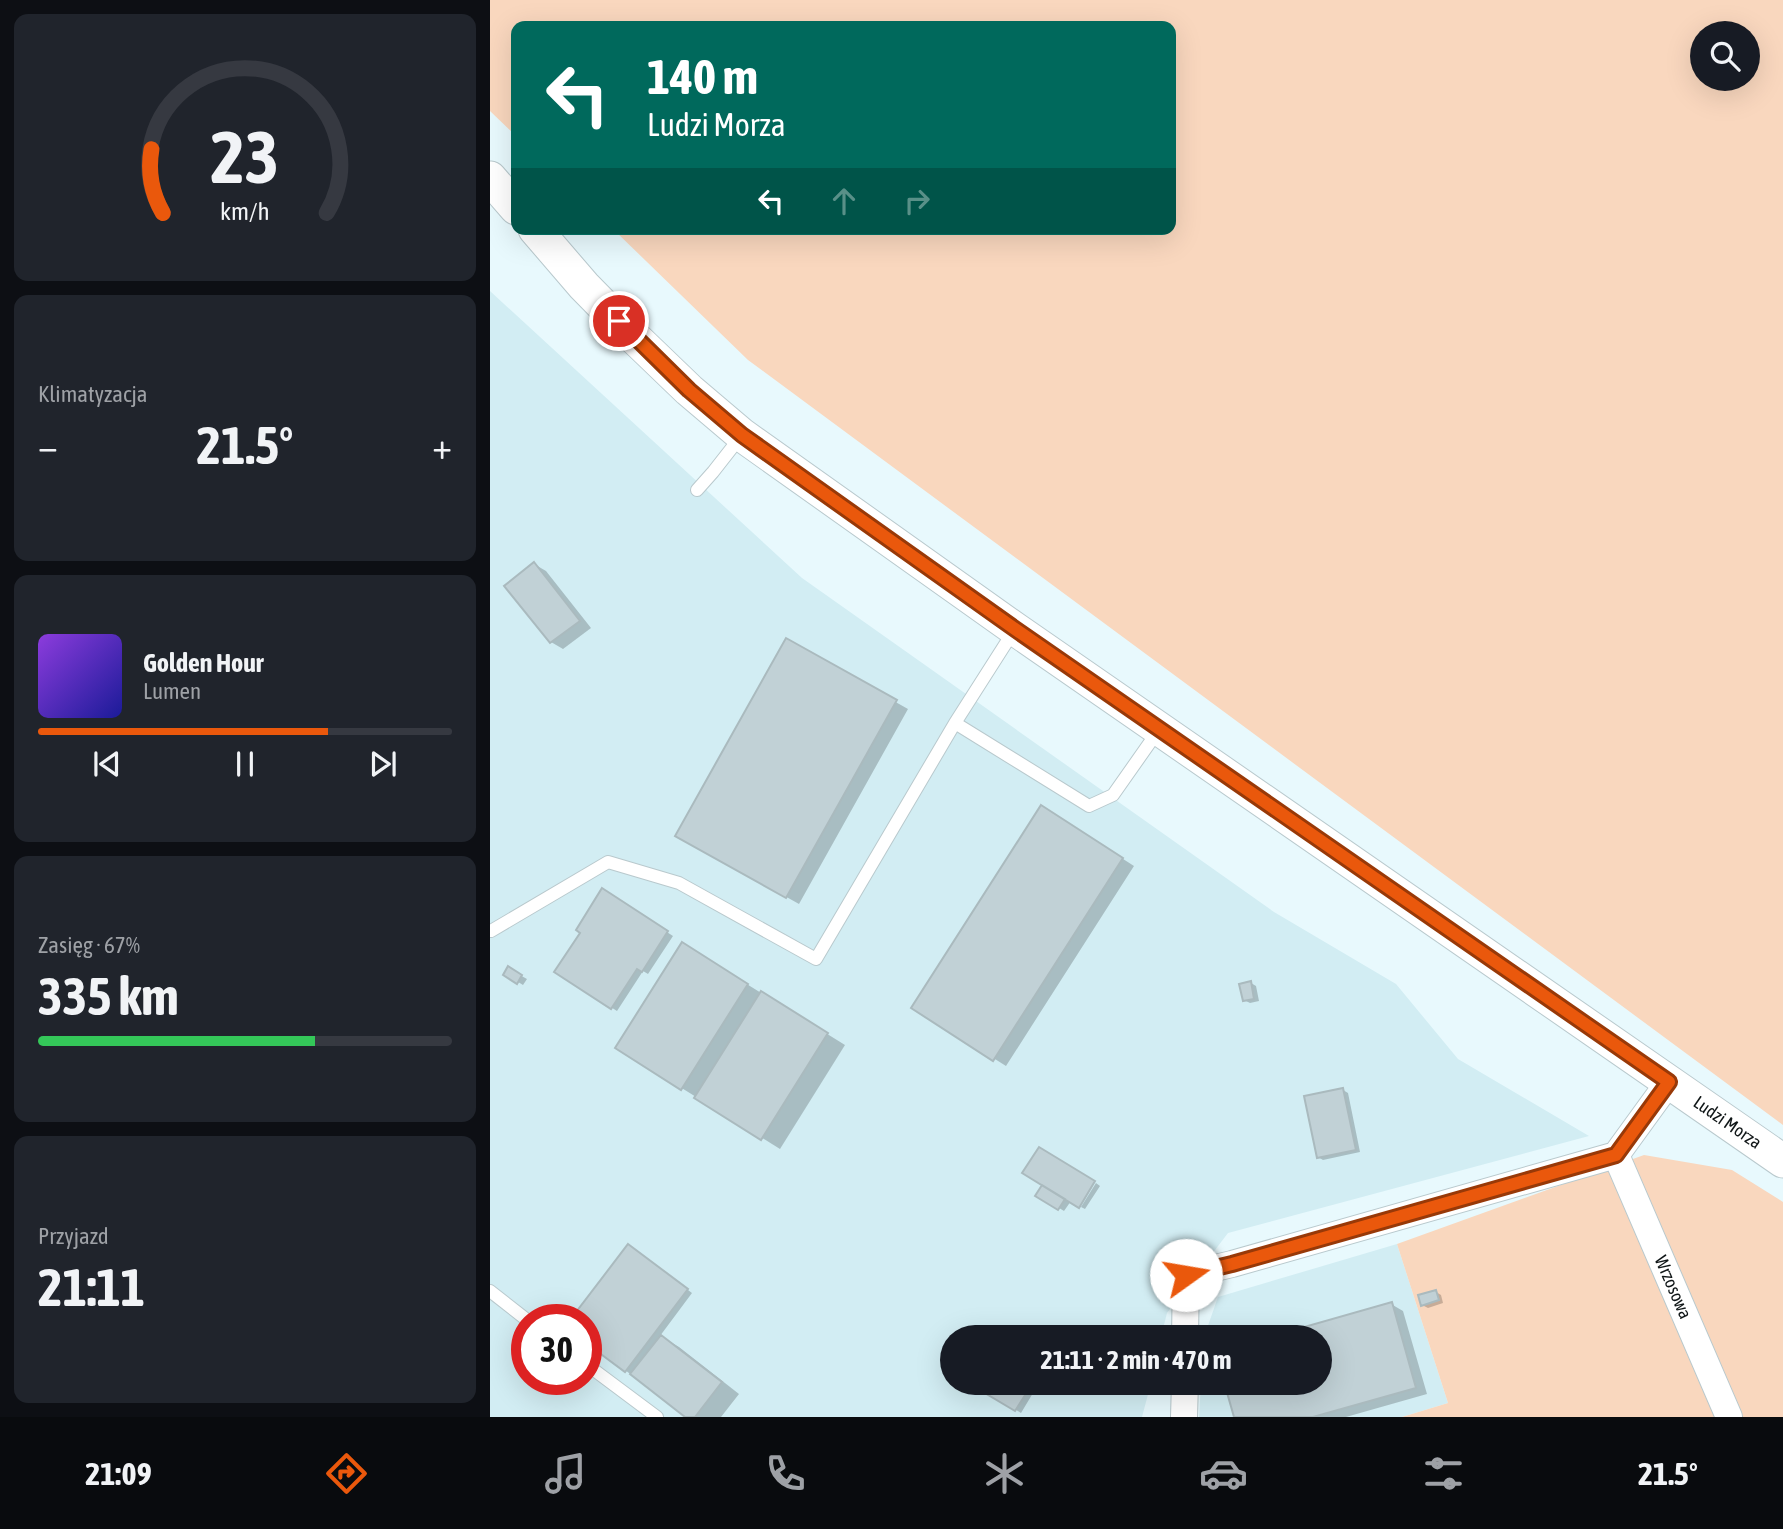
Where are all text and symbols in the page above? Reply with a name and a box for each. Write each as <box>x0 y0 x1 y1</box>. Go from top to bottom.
map controls <box>1690 21 1760 91</box>
button: search <box>1690 21 1760 91</box>
text: 140 m <box>647 48 758 104</box>
icon: left <box>532 49 623 140</box>
text: Ludzi Morza <box>647 106 786 143</box>
text: 23 <box>211 116 279 199</box>
icon: left <box>752 182 790 220</box>
icon: ahead <box>825 182 863 220</box>
icon: right <box>898 182 936 220</box>
text: km/h <box>220 197 270 225</box>
pin <box>589 291 649 351</box>
icon: arrive <box>600 302 638 340</box>
text: Klimatyzacja <box>38 381 147 407</box>
text: 21.5° <box>197 415 293 475</box>
text: − <box>38 424 58 467</box>
text: + <box>432 424 452 467</box>
text: Golden Hour <box>143 648 263 678</box>
text: Lumen <box>143 678 201 704</box>
icon: previous <box>88 745 126 783</box>
icon: pause <box>226 745 264 783</box>
icon: next <box>364 745 402 783</box>
text: Zasięg · 67% <box>38 932 140 958</box>
text: 335 km <box>38 966 179 1026</box>
street label: Ludzi Morza <box>1690 1091 1766 1153</box>
text: Przyjazd <box>38 1223 109 1249</box>
position arrow <box>1149 1238 1223 1312</box>
street label: Wrzosowa <box>1651 1252 1696 1322</box>
text: 21:11 <box>38 1257 145 1317</box>
speed limit sign: 30 <box>511 1304 602 1395</box>
text: 21:11 · 2 min · 470 m <box>1041 1345 1231 1375</box>
icon: directions <box>322 1449 371 1498</box>
icon: music <box>541 1449 590 1498</box>
icon: phone <box>761 1449 810 1498</box>
icon: climate <box>980 1449 1029 1498</box>
icon: car <box>1199 1449 1248 1498</box>
icon: filters <box>1419 1449 1468 1498</box>
text: 21:09 <box>85 1455 152 1492</box>
text: 21.5° <box>1638 1455 1698 1492</box>

